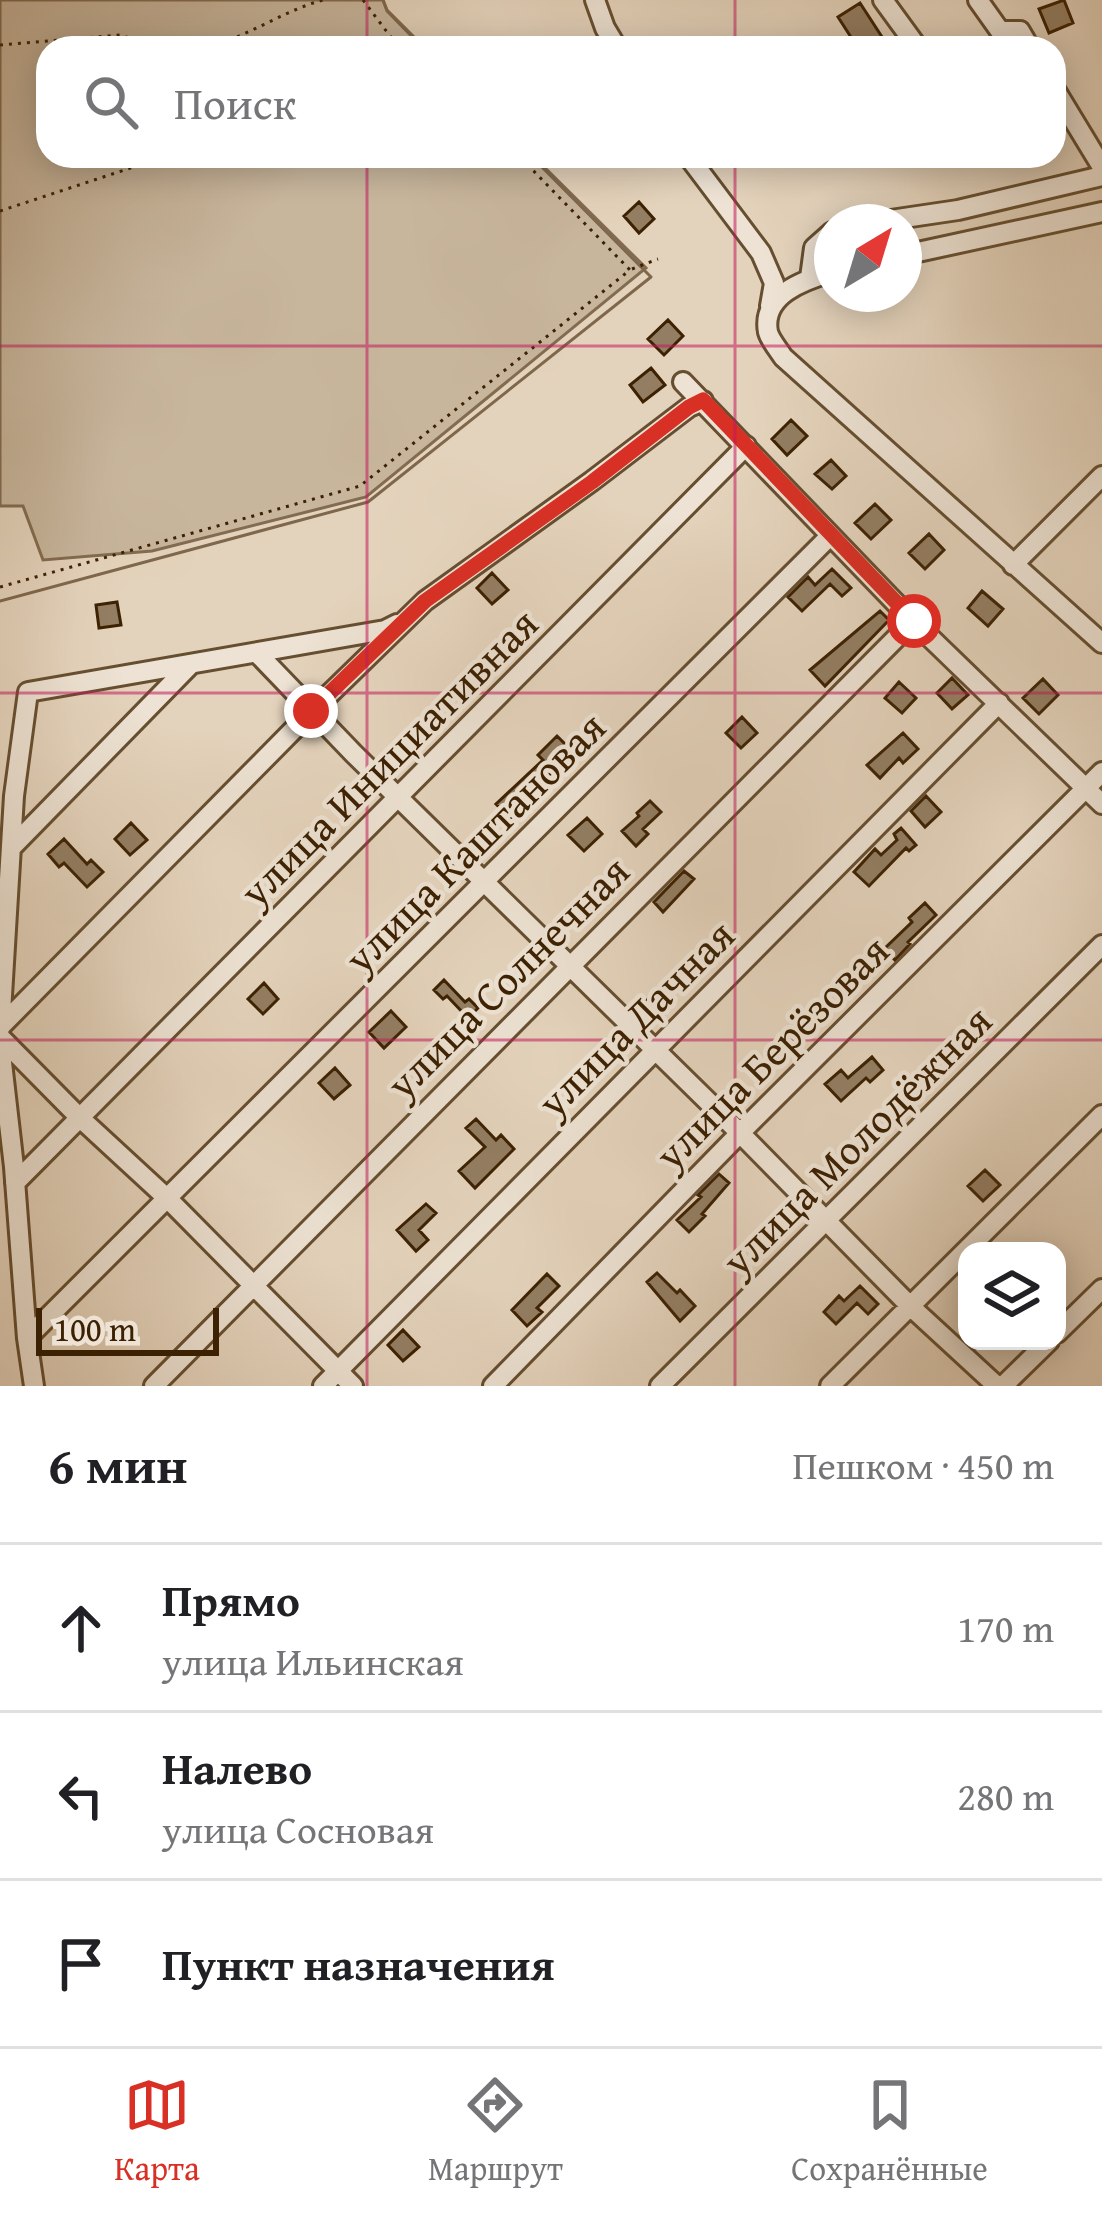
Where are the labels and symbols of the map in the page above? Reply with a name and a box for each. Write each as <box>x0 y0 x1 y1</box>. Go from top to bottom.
north arrow <box>814 204 922 312</box>
street label: улица Инициативная <box>224 594 551 921</box>
route start <box>887 594 941 648</box>
route end <box>284 684 338 738</box>
street label: улица Каштановая <box>329 697 619 987</box>
street label: улица Солнечная <box>371 842 642 1113</box>
street label: улица Дачная <box>522 905 748 1131</box>
street label: улица Берёзовая <box>639 921 902 1184</box>
street label: улица Молодёжная <box>706 991 1005 1290</box>
scale bar <box>36 1302 219 1355</box>

